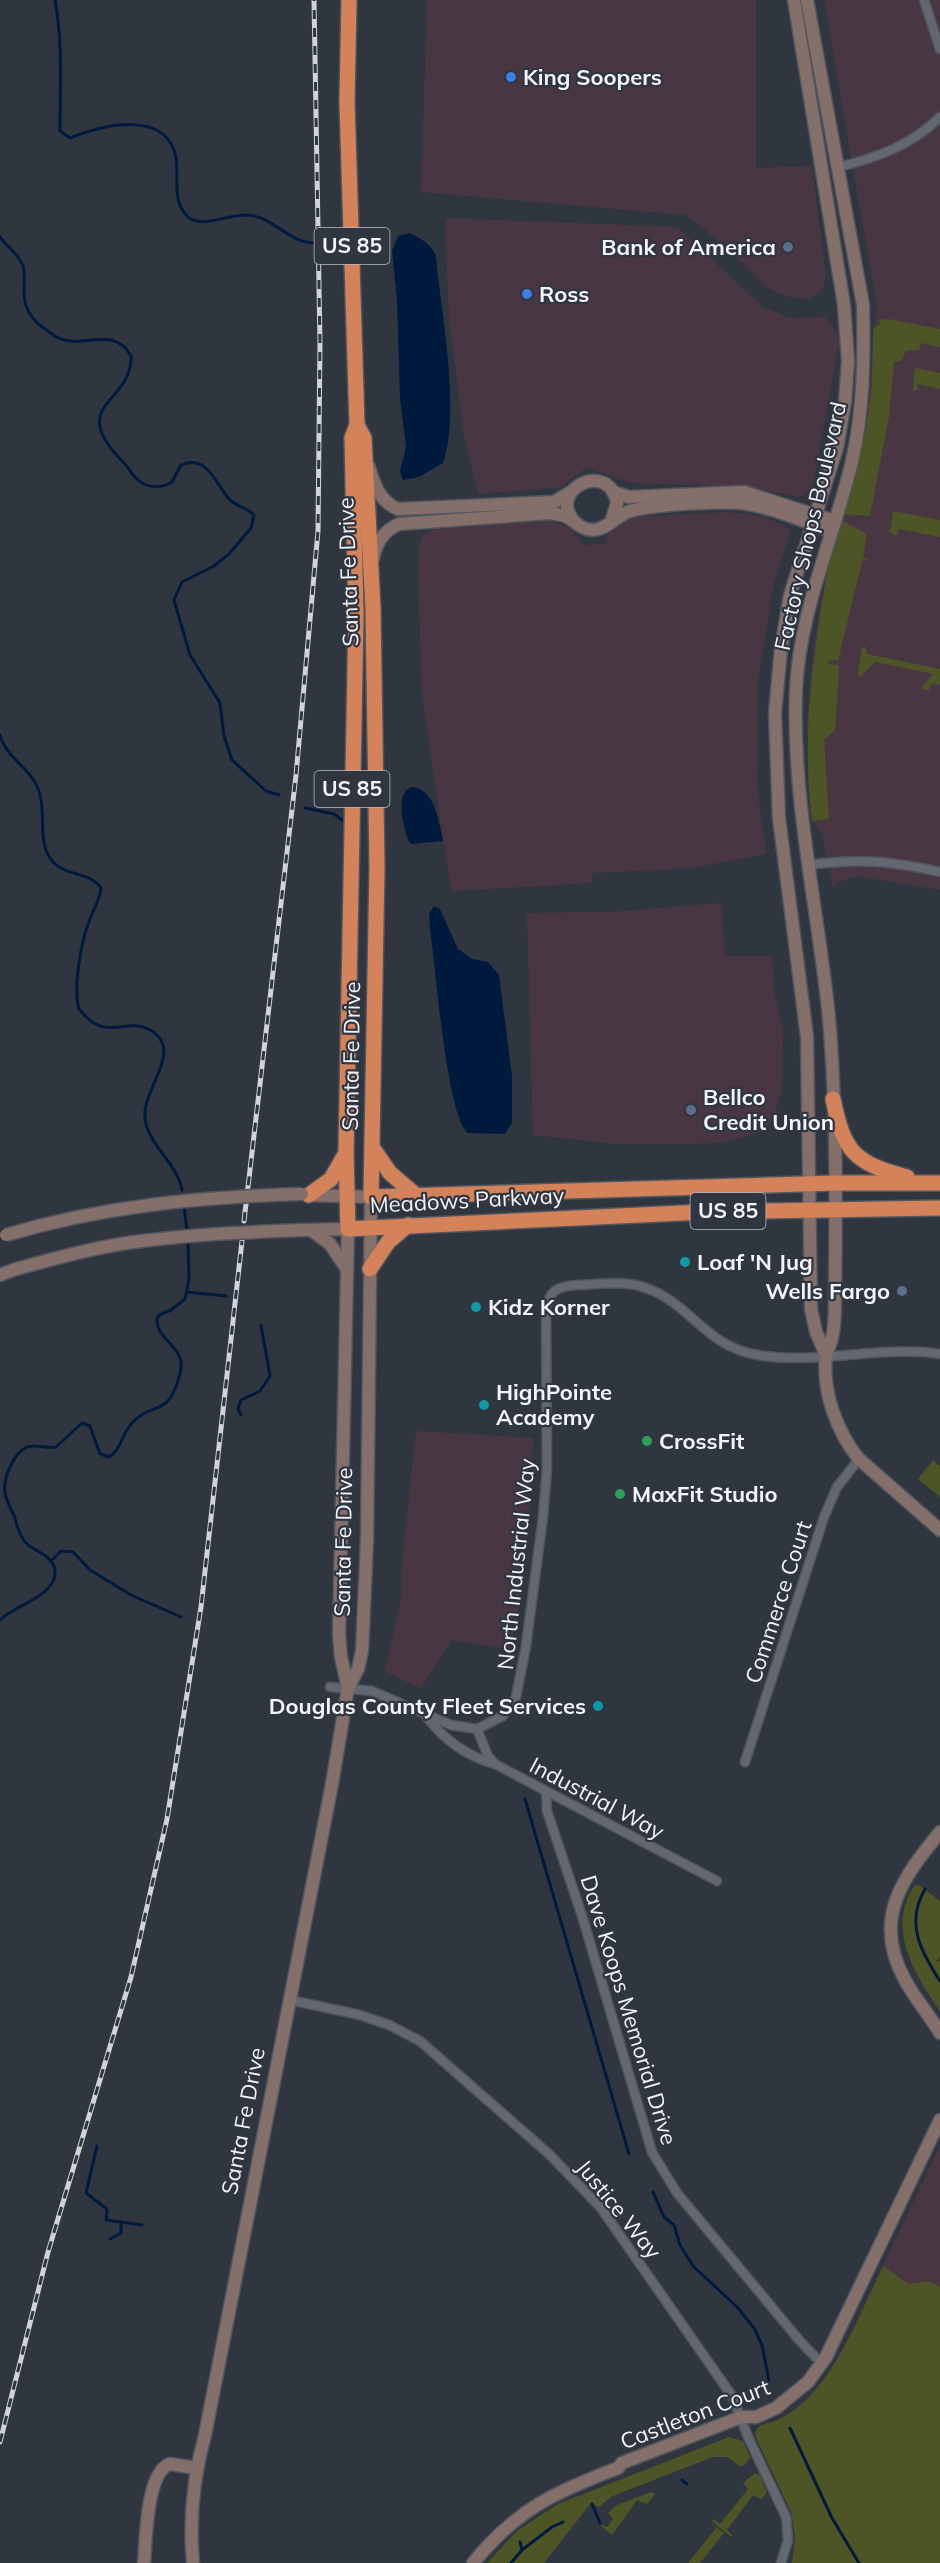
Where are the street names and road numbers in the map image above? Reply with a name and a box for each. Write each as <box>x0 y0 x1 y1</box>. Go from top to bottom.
road number: US 85 <box>314 228 389 264</box>
street label: Factory Shops Boulevard <box>768 399 852 653</box>
street label: Santa Fe Drive <box>331 497 365 647</box>
road number: US 85 <box>314 771 389 807</box>
street label: Santa Fe Drive <box>336 981 366 1131</box>
street label: Meadows Parkway <box>369 1181 565 1219</box>
road number: US 85 <box>690 1193 766 1229</box>
street label: North Industrial Way <box>491 1457 541 1671</box>
street label: Santa Fe Drive <box>328 1467 358 1617</box>
street label: Commerce Court <box>739 1517 818 1687</box>
street label: Industrial Way <box>525 1751 669 1845</box>
street label: Dave Koops Memorial Drive <box>575 1872 683 2148</box>
street label: Santa Fe Drive <box>215 2045 271 2197</box>
street label: Justice Way <box>570 2154 668 2265</box>
street label: Castleton Court <box>616 2372 774 2455</box>

